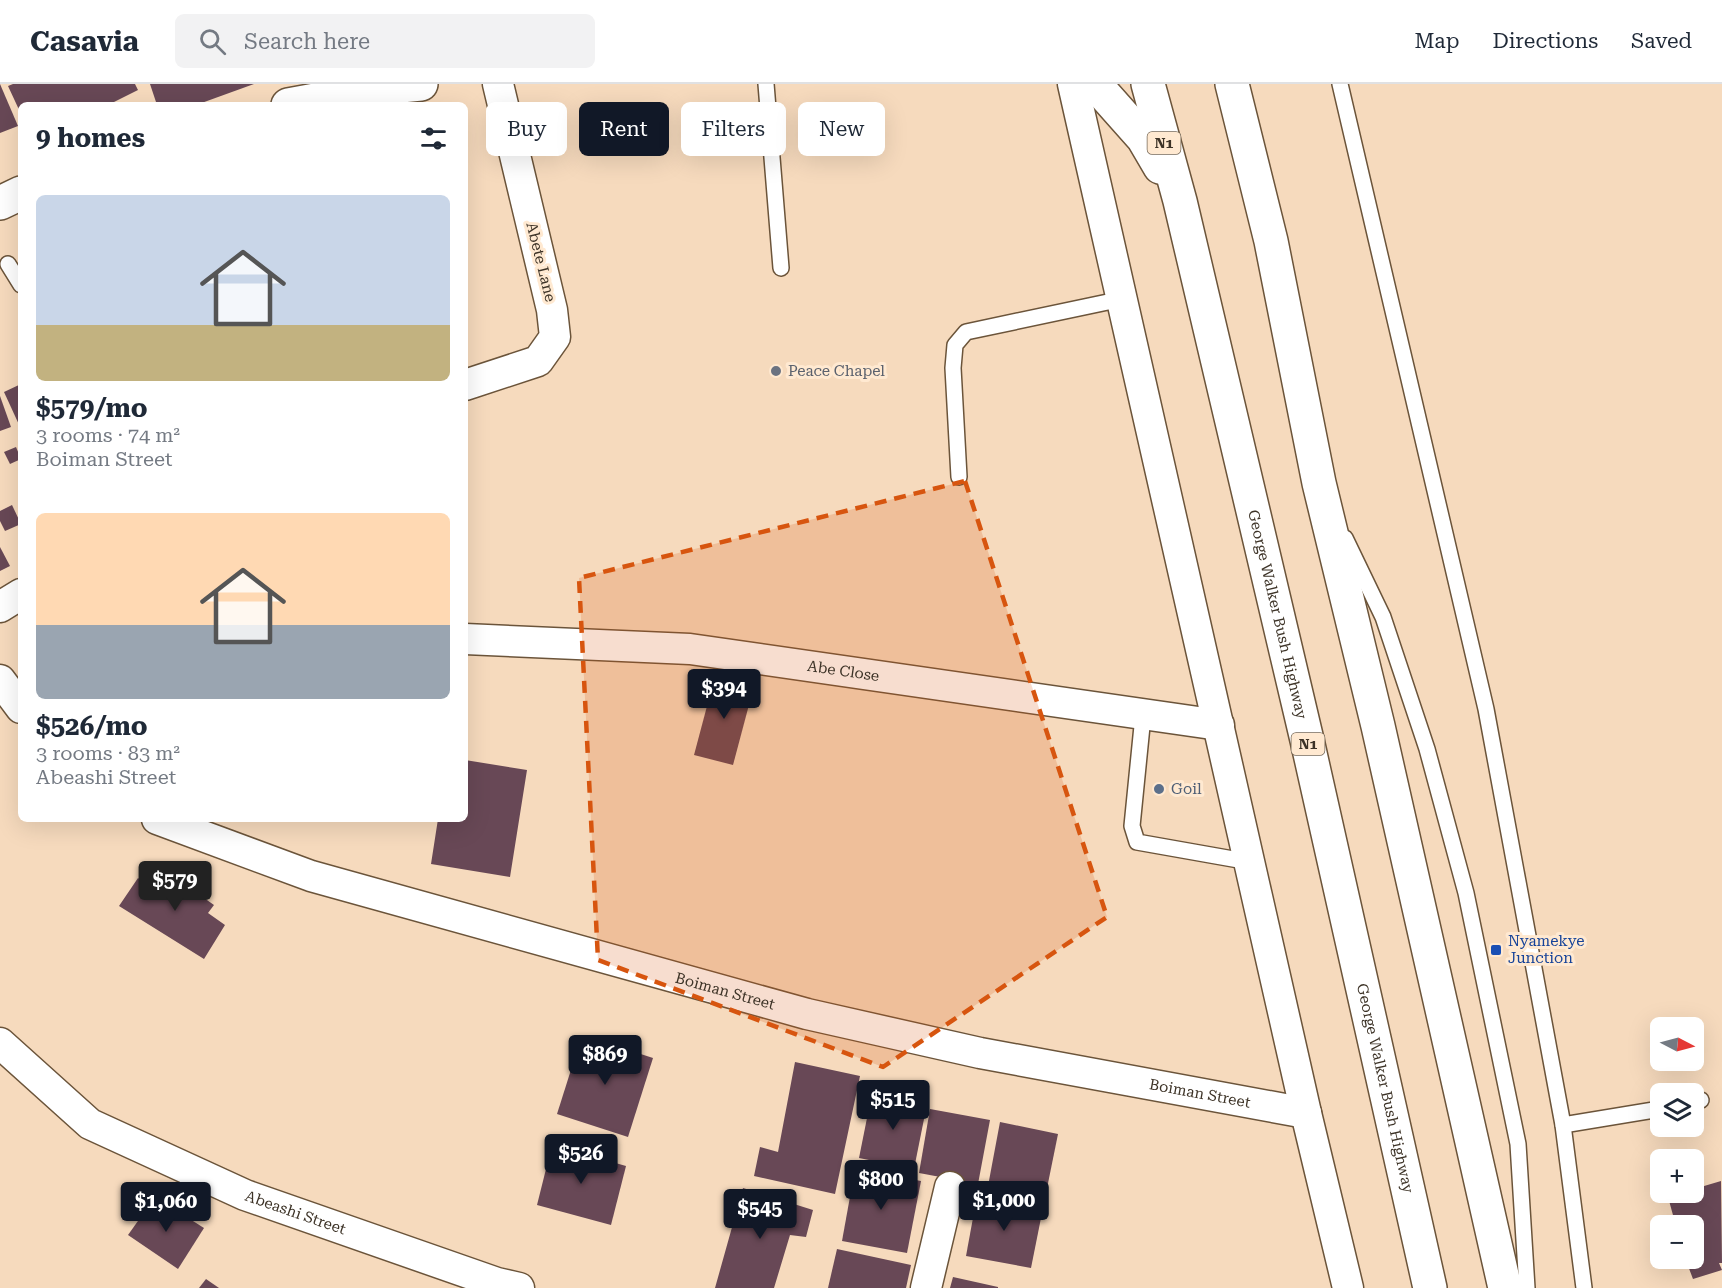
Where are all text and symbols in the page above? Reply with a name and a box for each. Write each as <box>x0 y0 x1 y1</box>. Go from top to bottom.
search box <box>175 14 595 68</box>
text: Casavia <box>30 25 139 58</box>
icon: search <box>196 25 229 58</box>
text: Search here <box>244 29 370 54</box>
text: Map <box>1415 29 1459 53</box>
text: Directions <box>1492 29 1598 53</box>
text: Saved <box>1631 29 1692 53</box>
chip: Buy <box>486 102 567 156</box>
chip: Rent <box>579 102 669 156</box>
chip: Filters <box>681 102 786 156</box>
chip: New <box>798 102 885 156</box>
icon: filters <box>417 122 450 155</box>
text: 9 homes <box>36 123 145 153</box>
road number: N1 <box>1148 132 1180 154</box>
street label: Abete Lane <box>522 220 560 304</box>
icon: home <box>189 234 297 342</box>
place label: Peace Chapel <box>788 362 885 380</box>
marker: Peace Chapel <box>769 364 783 378</box>
text: $579/mo <box>36 393 148 423</box>
text: 3 rooms · 74 m² <box>36 423 180 447</box>
text: Boiman Street <box>36 447 173 471</box>
street label: George Walker Bush Highway <box>1244 508 1311 721</box>
icon: home <box>189 552 297 660</box>
street label: Abe Close <box>806 657 880 685</box>
pin: $394 <box>688 669 760 720</box>
text: $394 <box>702 676 746 700</box>
text: $526/mo <box>36 711 148 741</box>
road number: N1 <box>1292 733 1324 755</box>
text: 3 rooms · 83 m² <box>36 741 180 765</box>
text: Abeashi Street <box>36 765 176 789</box>
place label: Goil <box>1171 780 1202 798</box>
marker: Goil <box>1152 782 1166 796</box>
pin: $579 <box>139 861 211 912</box>
text: $579 <box>153 868 197 892</box>
place label: Nyamekye Junction <box>1508 932 1584 967</box>
marker: Nyamekye Junction <box>1489 943 1503 957</box>
street label: Boiman Street <box>673 969 777 1014</box>
street label: George Walker Bush Highway <box>1353 982 1417 1195</box>
north arrow <box>1650 1017 1704 1071</box>
map controls <box>1650 1017 1704 1269</box>
pin: $869 <box>569 1035 641 1086</box>
text: $869 <box>583 1042 627 1066</box>
street label: Boiman Street <box>1148 1075 1252 1112</box>
pin: $515 <box>857 1080 929 1131</box>
button: layers <box>1650 1083 1704 1137</box>
text: $515 <box>871 1087 915 1111</box>
pin: $526 <box>545 1134 617 1185</box>
text: $526 <box>559 1141 603 1165</box>
button: + <box>1650 1149 1704 1203</box>
pin: $800 <box>845 1160 917 1211</box>
text: $800 <box>859 1167 903 1191</box>
pin: $1,000 <box>955 1181 1053 1232</box>
pin: $1,060 <box>117 1182 215 1233</box>
street label: Abeashi Street <box>243 1187 348 1239</box>
text: $1,000 <box>973 1188 1035 1212</box>
text: $1,060 <box>135 1189 197 1213</box>
pin: $545 <box>724 1189 796 1240</box>
text: $545 <box>738 1196 782 1220</box>
button: − <box>1650 1215 1704 1269</box>

